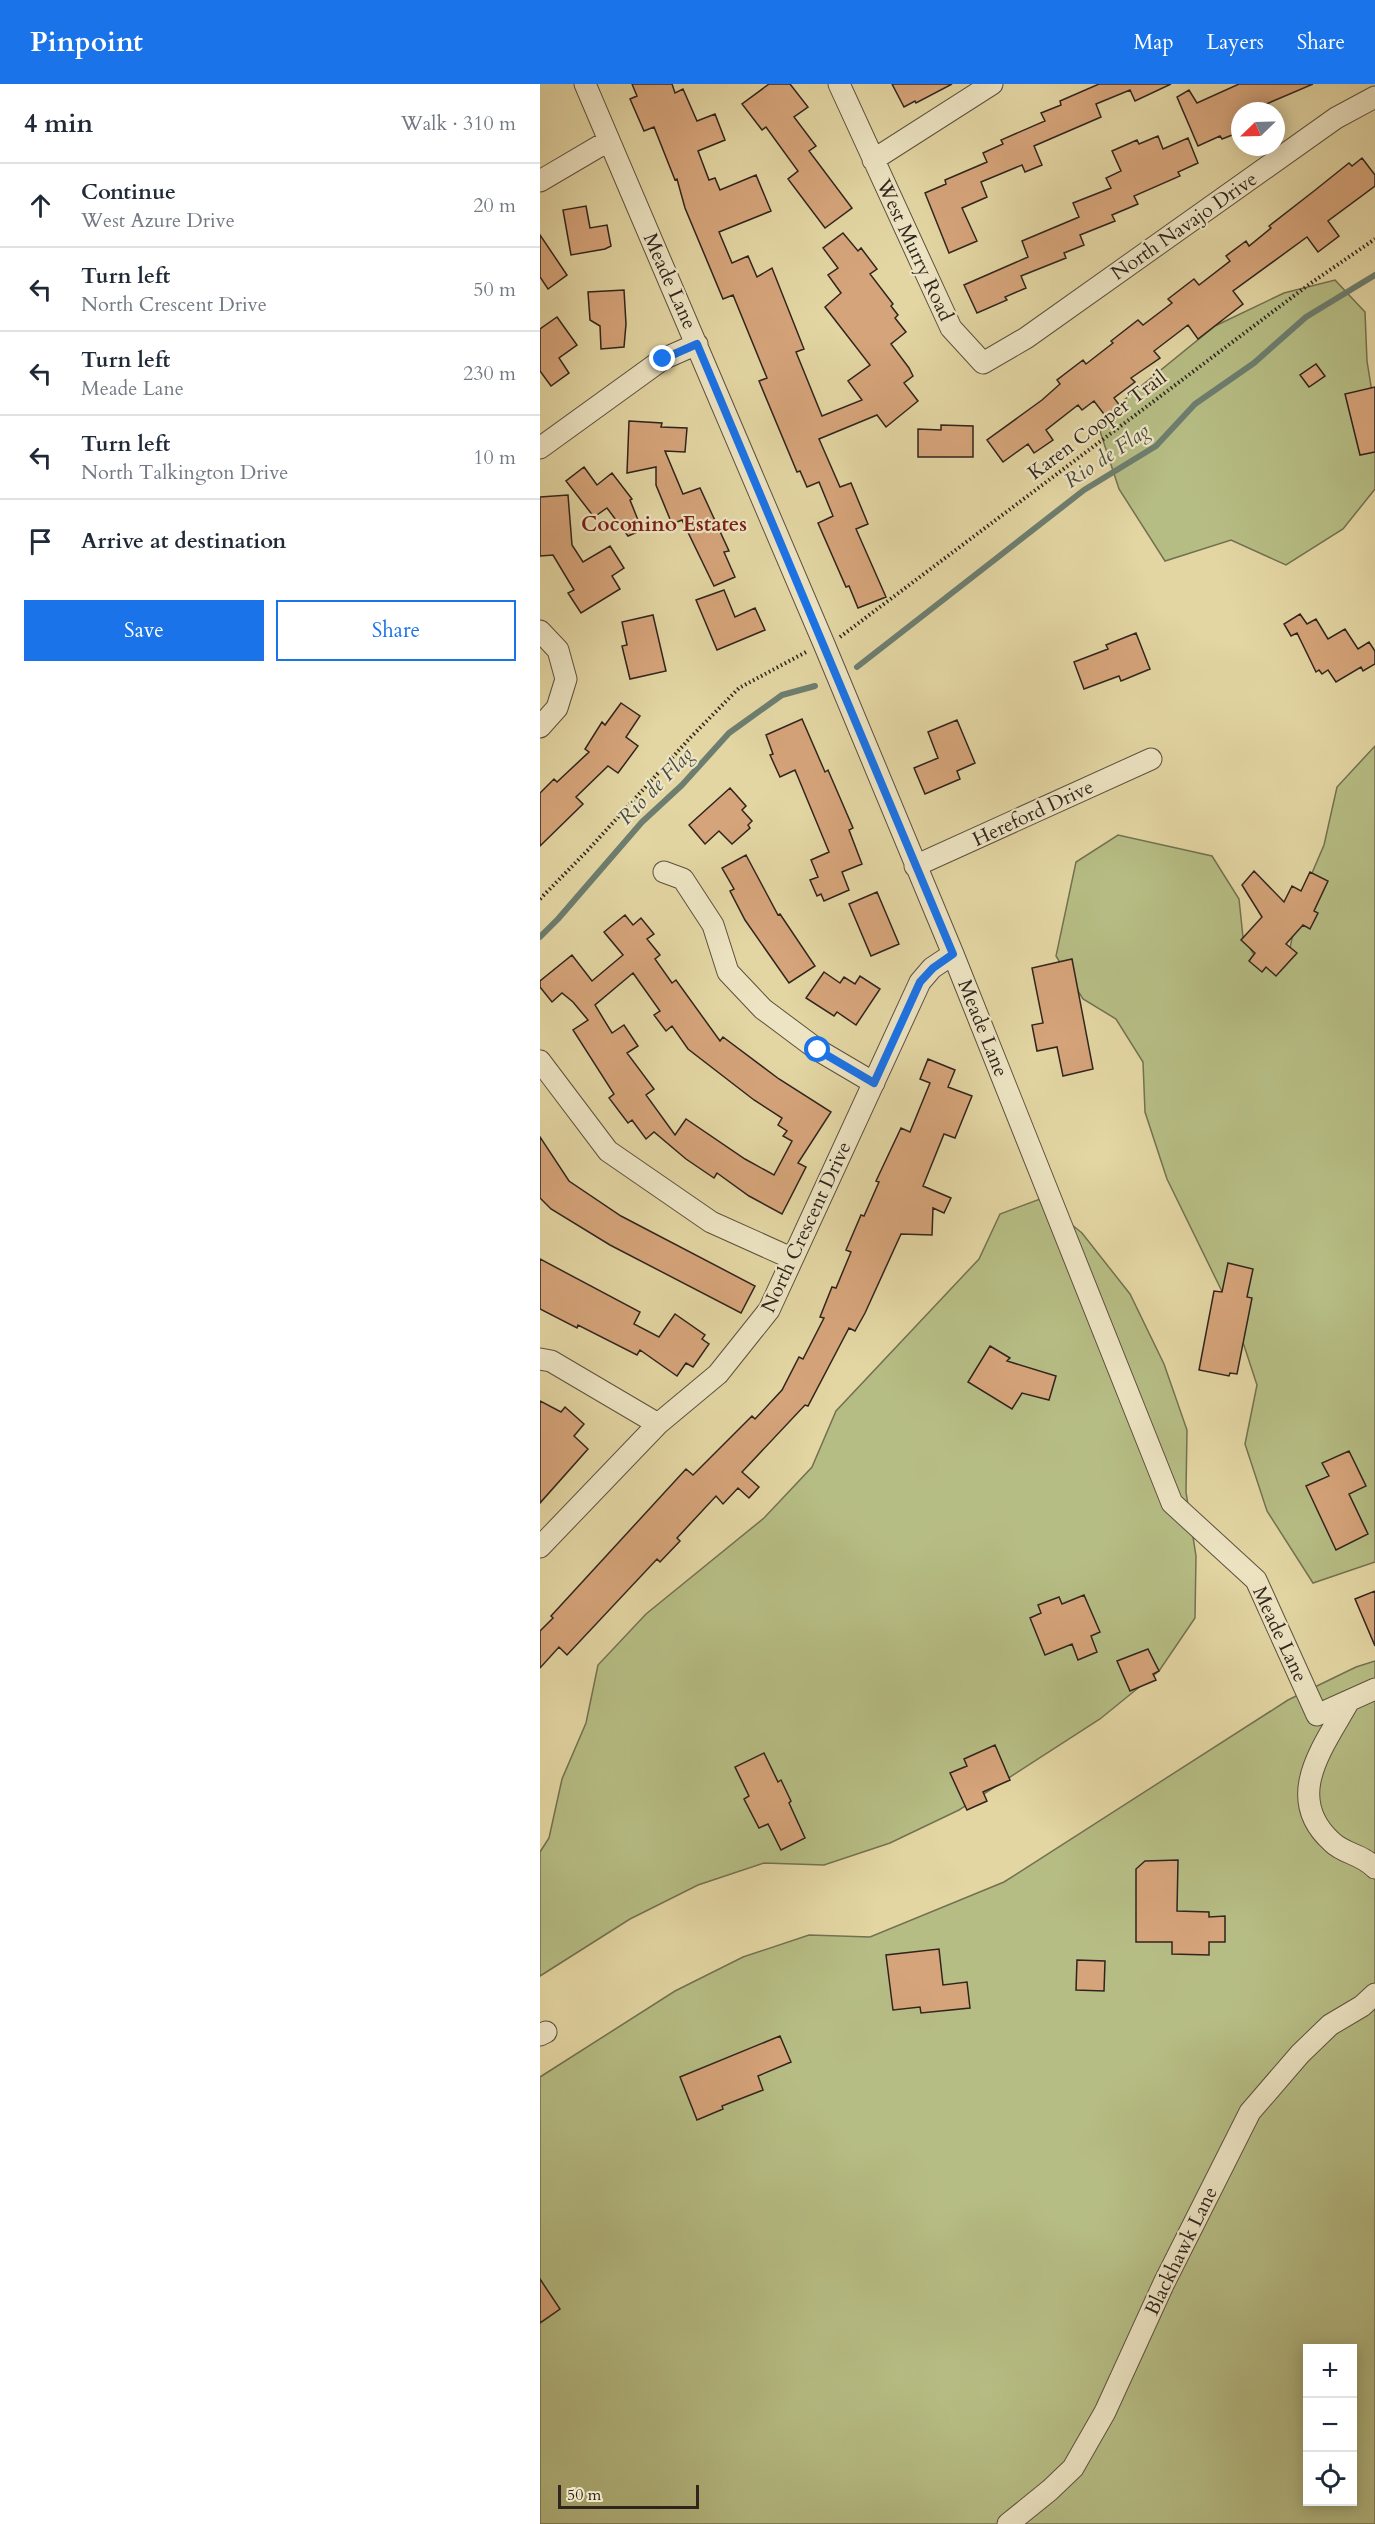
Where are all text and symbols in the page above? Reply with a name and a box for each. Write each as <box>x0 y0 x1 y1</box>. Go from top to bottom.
text: Pinpoint <box>30 23 143 61</box>
text: Map <box>1134 28 1174 57</box>
text: Layers <box>1207 28 1264 57</box>
text: Share <box>1297 28 1345 57</box>
north arrow <box>1231 102 1285 156</box>
text: 4 min <box>24 106 93 141</box>
text: Walk · 310 m <box>401 110 516 137</box>
street label: North Navajo Drive <box>1106 165 1262 287</box>
street label: West Murry Road <box>870 174 960 326</box>
text: Continue <box>81 177 176 207</box>
icon: ahead <box>24 189 57 222</box>
text: 20 m <box>473 192 516 219</box>
text: West Azure Drive <box>81 207 235 234</box>
street label: Meade Lane <box>637 229 703 333</box>
text: Turn left <box>81 261 170 291</box>
icon: left <box>24 273 57 306</box>
text: 50 m <box>473 276 516 303</box>
text: North Crescent Drive <box>81 291 267 318</box>
text: Turn left <box>81 345 170 375</box>
route end <box>649 345 675 371</box>
icon: left <box>24 357 57 390</box>
text: 230 m <box>463 360 516 387</box>
street label: Karen Cooper Trail <box>1022 364 1172 486</box>
text: Meade Lane <box>81 375 184 402</box>
water label: Rio de Flag <box>1058 416 1156 495</box>
text: Turn left <box>81 429 170 459</box>
icon: left <box>24 441 57 474</box>
text: 10 m <box>473 444 516 471</box>
text: North Talkington Drive <box>81 459 288 486</box>
district label: Coconino Estates <box>581 510 747 539</box>
icon: arrive <box>24 525 57 558</box>
text: Arrive at destination <box>81 526 286 556</box>
button: Save <box>24 600 264 661</box>
button: Share <box>276 600 516 661</box>
water label: Rio de Flag <box>612 740 701 831</box>
street label: Hereford Drive <box>968 773 1098 853</box>
street label: Meade Lane <box>951 975 1015 1081</box>
route start <box>804 1036 830 1062</box>
street label: North Crescent Drive <box>754 1137 858 1317</box>
street label: Meade Lane <box>1246 1582 1314 1686</box>
street label: Blackhawk Lane <box>1138 2182 1224 2320</box>
map controls <box>1303 2344 1357 2506</box>
button: + <box>1303 2344 1357 2398</box>
button: − <box>1303 2398 1357 2452</box>
button: locate <box>1303 2452 1357 2506</box>
scale bar <box>558 2482 699 2510</box>
text: 50 m <box>567 2484 601 2506</box>

